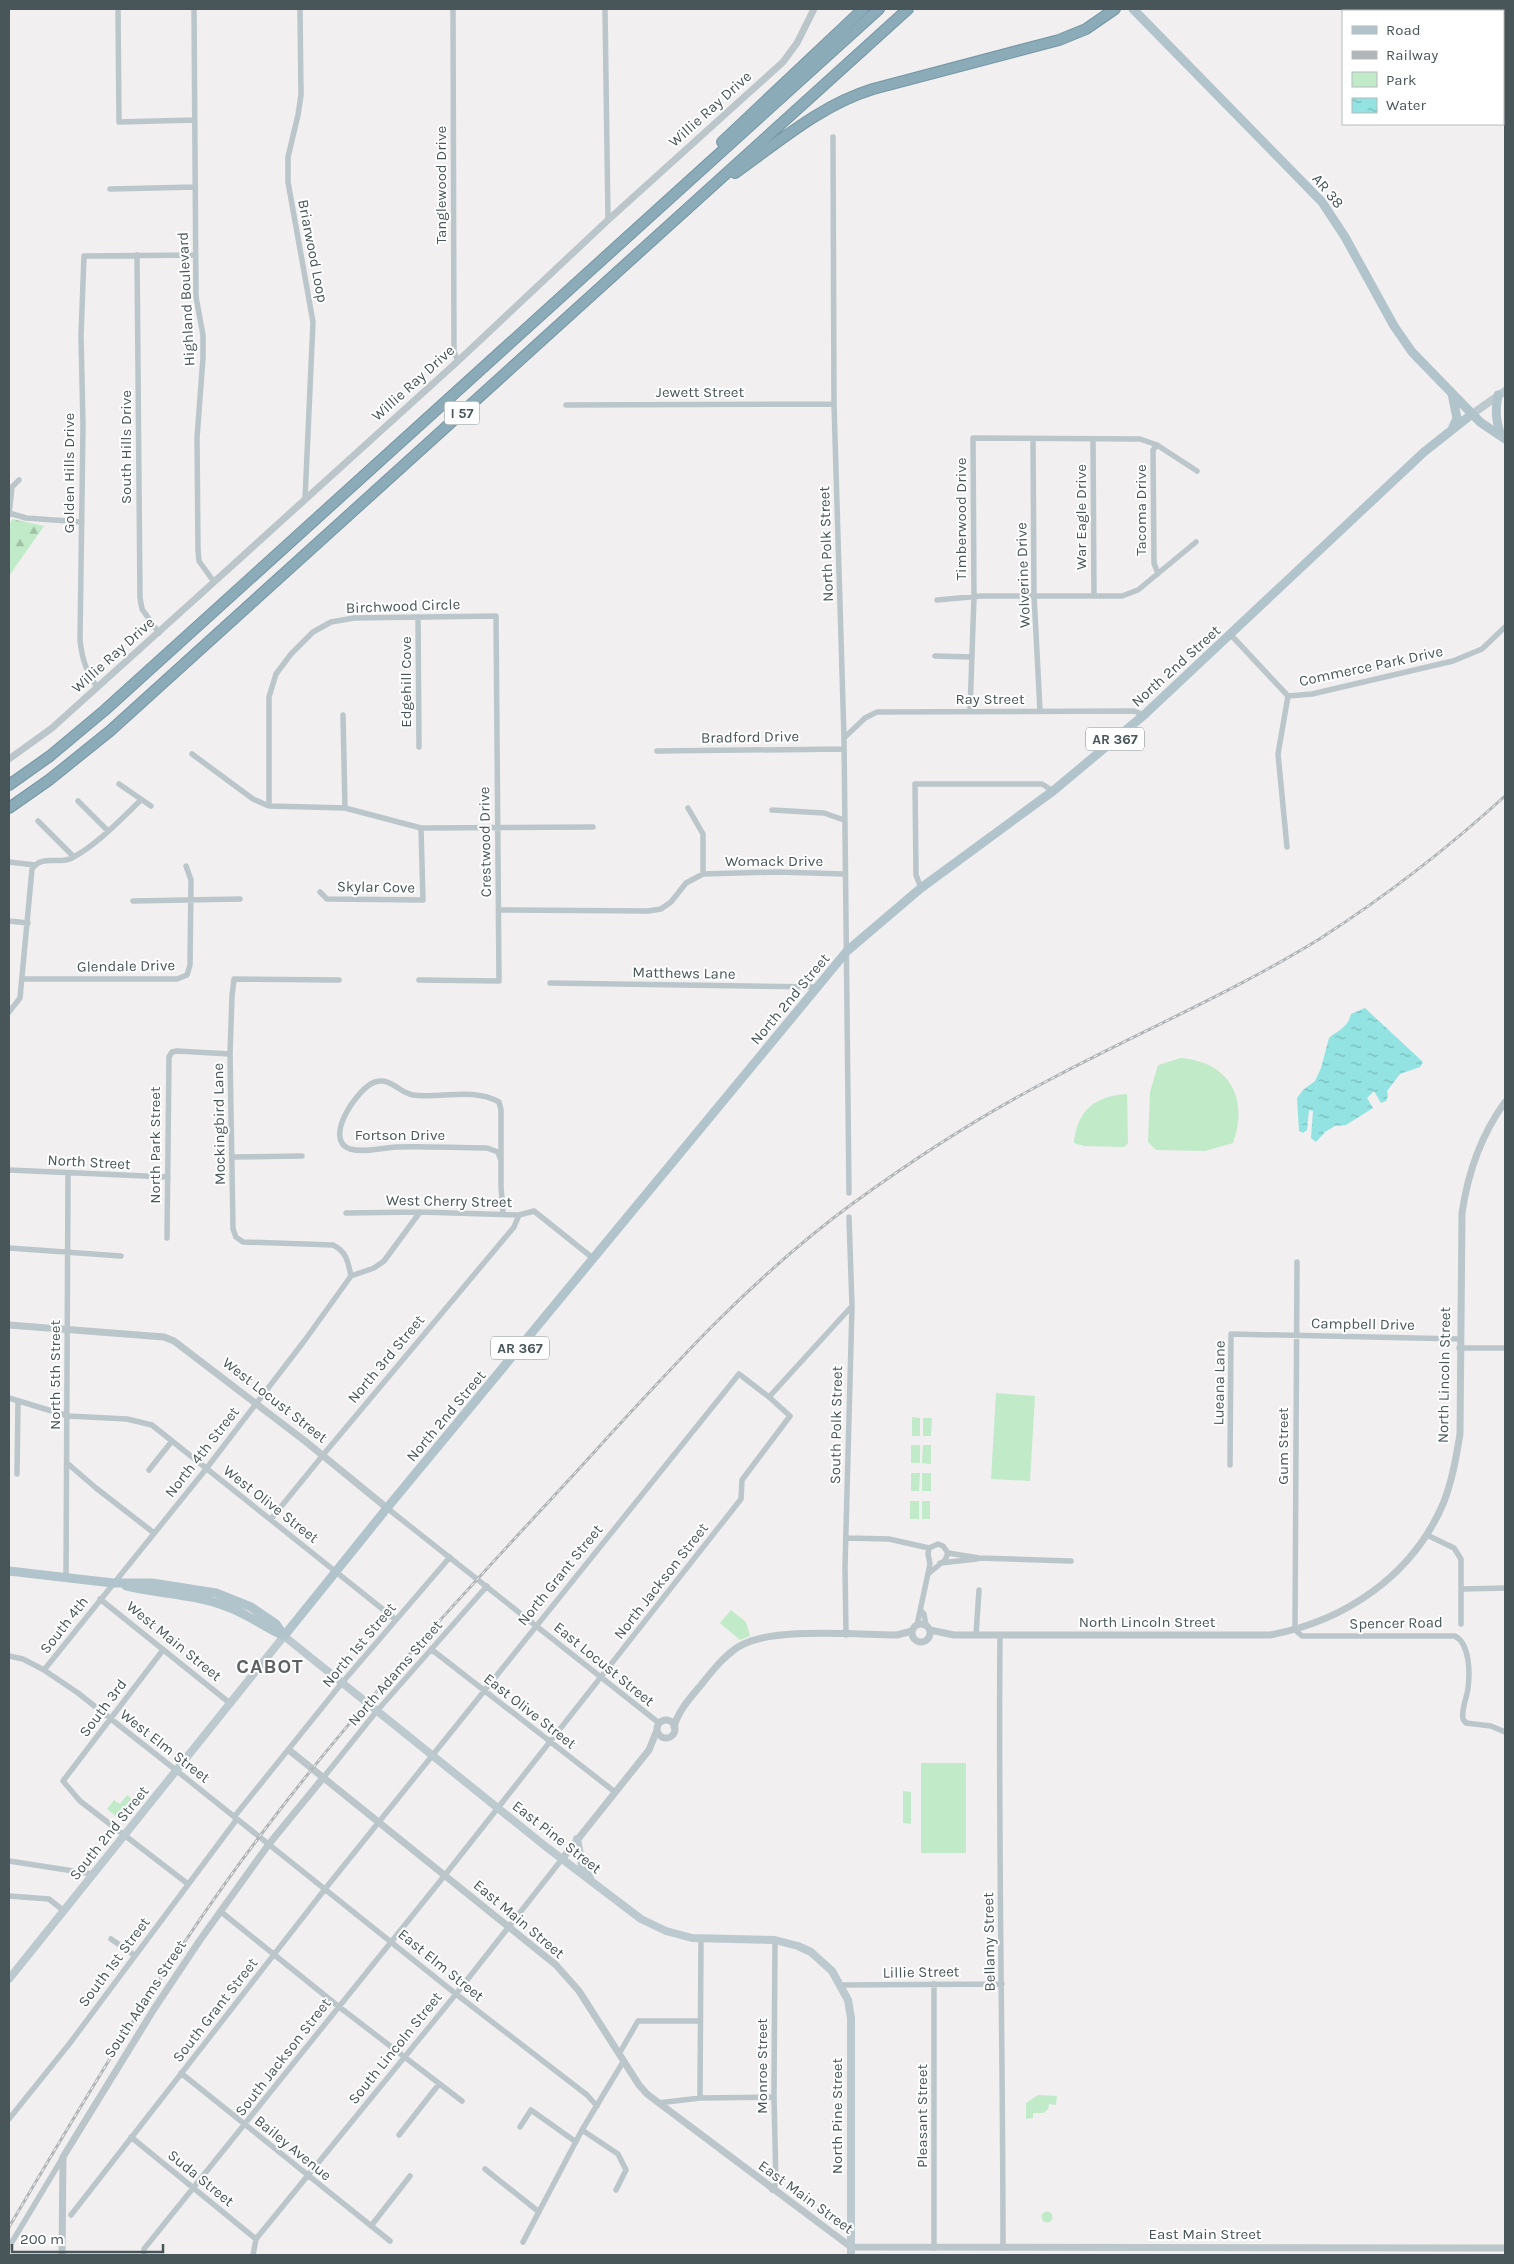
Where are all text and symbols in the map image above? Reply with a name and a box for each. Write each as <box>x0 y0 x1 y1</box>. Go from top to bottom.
legend <box>1342 10 1504 125</box>
text: Road <box>1386 21 1421 39</box>
text: Railway <box>1386 46 1438 64</box>
street label: Willie Ray Drive <box>665 67 755 151</box>
text: Park <box>1386 71 1416 89</box>
text: Water <box>1386 96 1427 114</box>
street label: Tanglewood Drive <box>432 126 450 244</box>
street label: AR 38 <box>1308 170 1348 212</box>
street label: Briarwood Loop <box>294 198 332 304</box>
street label: Highland Boulevard <box>173 231 199 367</box>
street label: Willie Ray Drive <box>368 341 458 425</box>
street label: Jewett Street <box>656 383 745 401</box>
street label: South Hills Drive <box>117 390 135 504</box>
road number: I 57 <box>444 402 480 424</box>
street label: Golden Hills Drive <box>60 413 78 533</box>
street label: Timberwood Drive <box>952 458 970 580</box>
street label: War Eagle Drive <box>1072 464 1090 570</box>
street label: Tacoma Drive <box>1132 464 1150 556</box>
street label: North Polk Street <box>815 485 837 602</box>
street label: Wolverine Drive <box>1012 522 1034 628</box>
street label: Birchwood Circle <box>345 595 461 617</box>
street label: Willie Ray Drive <box>68 613 158 697</box>
street label: North 2nd Street <box>1128 621 1224 711</box>
street label: Edgehill Cove <box>397 636 415 728</box>
street label: Commerce Park Drive <box>1297 642 1445 690</box>
street label: Ray Street <box>955 690 1025 708</box>
street label: Bradford Drive <box>701 727 799 747</box>
road number: AR 367 <box>1086 728 1144 751</box>
street label: Crestwood Drive <box>475 787 495 897</box>
street label: Womack Drive <box>725 852 823 870</box>
street label: Skylar Cove <box>337 877 415 897</box>
street label: North 2nd Street <box>747 949 834 1048</box>
street label: Glendale Drive <box>77 956 175 976</box>
street label: Matthews Lane <box>632 963 736 983</box>
street label: Mockingbird Lane <box>209 1063 229 1185</box>
street label: North Park Street <box>146 1086 164 1204</box>
street label: Fortson Drive <box>355 1126 445 1144</box>
street label: North Street <box>47 1151 131 1173</box>
street label: West Cherry Street <box>386 1191 513 1211</box>
street label: North Lincoln Street <box>1434 1306 1454 1443</box>
street label: North 3rd Street <box>344 1311 428 1407</box>
street label: Campbell Drive <box>1311 1314 1415 1334</box>
street label: North 5th Street <box>46 1320 64 1430</box>
road number: AR 367 <box>491 1336 549 1360</box>
street label: Lueana Lane <box>1209 1340 1229 1426</box>
street label: West Locust Street <box>219 1354 331 1447</box>
street label: South Polk Street <box>826 1365 846 1484</box>
street label: North 2nd Street <box>403 1366 490 1465</box>
street label: North 4th Street <box>161 1403 243 1501</box>
street label: Gum Street <box>1274 1407 1292 1485</box>
street label: West Olive Street <box>220 1461 323 1547</box>
street label: North Jackson Street <box>610 1519 712 1643</box>
street label: North Grant Street <box>514 1521 607 1629</box>
street label: South 4th <box>36 1593 92 1657</box>
street label: West Main Street <box>123 1597 225 1685</box>
street label: North 1st Street <box>318 1599 400 1691</box>
street label: North Lincoln Street <box>1079 1613 1216 1631</box>
street label: Spencer Road <box>1349 1613 1443 1633</box>
street label: North Adams Street <box>344 1616 446 1730</box>
street label: East Locust Street <box>550 1618 658 1710</box>
district label: CABOT <box>236 1655 304 1678</box>
street label: East Olive Street <box>480 1669 580 1753</box>
street label: South 3rd <box>75 1676 131 1740</box>
street label: West Elm Street <box>116 1705 214 1787</box>
street label: South 2nd Street <box>66 1782 153 1884</box>
street label: East Pine Street <box>509 1797 605 1878</box>
street label: East Main Street <box>470 1876 568 1962</box>
street label: Bellamy Street <box>979 1892 999 1992</box>
street label: South 1st Street <box>74 1913 154 2010</box>
street label: East Elm Street <box>394 1925 488 2005</box>
street label: South Adams Street <box>100 1936 190 2061</box>
street label: South Grant Street <box>169 1954 262 2066</box>
street label: Lillie Street <box>882 1962 960 1982</box>
street label: South Lincoln Street <box>344 1988 446 2108</box>
street label: South Jackson Street <box>231 1994 335 2120</box>
street label: Monroe Street <box>753 2018 771 2114</box>
street label: North Pine Street <box>828 2057 846 2174</box>
street label: Pleasant Street <box>913 2064 931 2168</box>
street label: Bailey Avenue <box>251 2111 335 2185</box>
street label: Suda Street <box>164 2146 238 2210</box>
street label: East Main Street <box>755 2157 857 2238</box>
scale bar <box>12 2222 164 2254</box>
street label: East Main Street <box>1149 2225 1262 2243</box>
text: 200 m <box>20 2230 64 2248</box>

